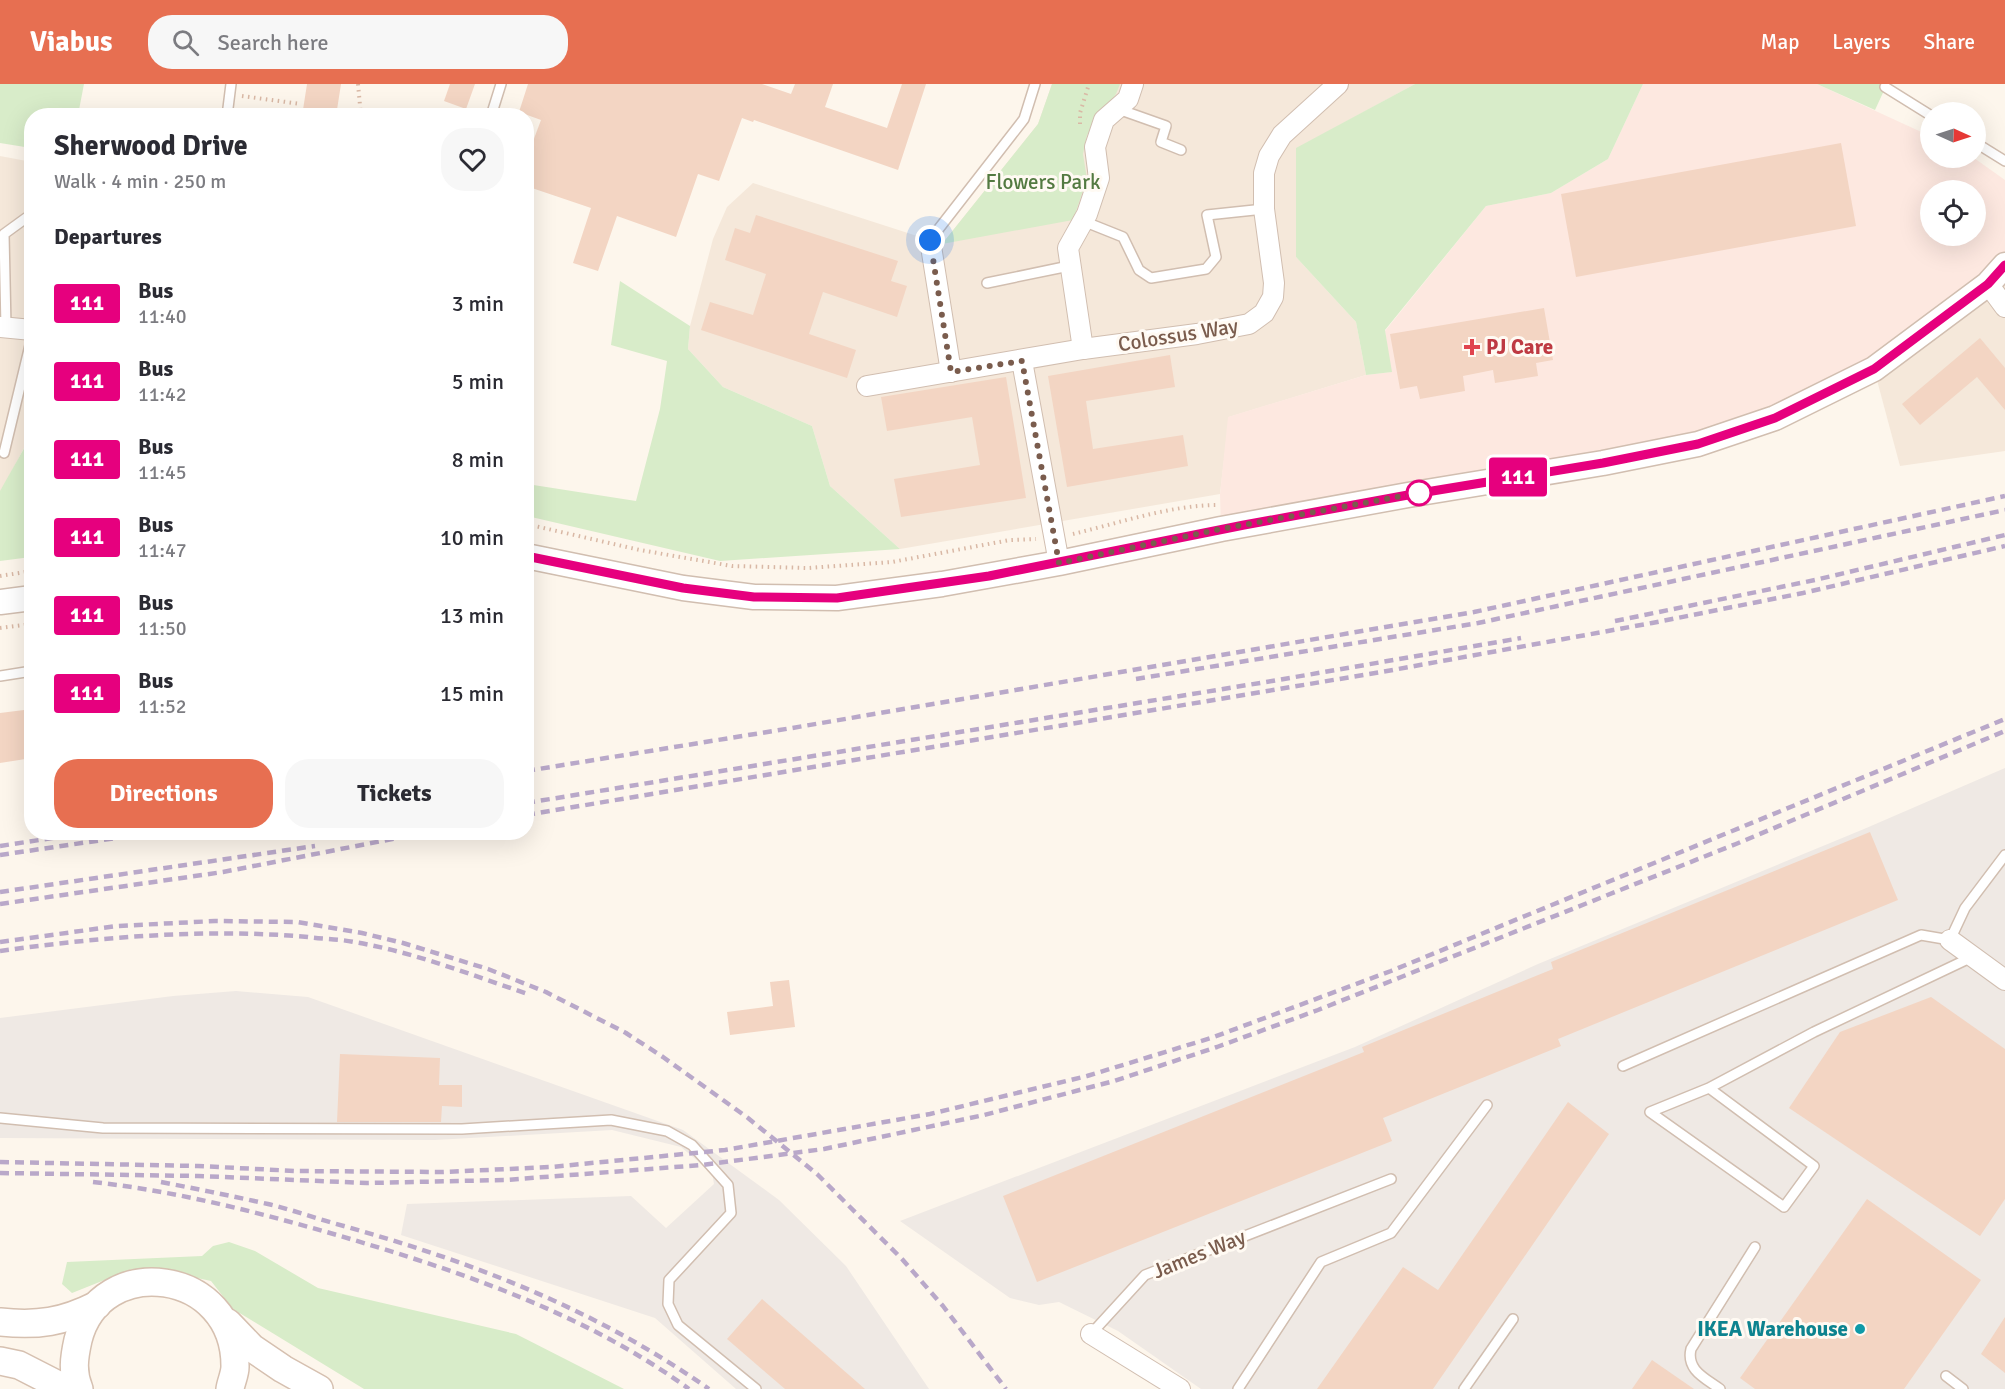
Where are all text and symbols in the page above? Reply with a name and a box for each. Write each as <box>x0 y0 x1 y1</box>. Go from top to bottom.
search box <box>148 15 568 69</box>
text: Viabus <box>30 25 112 59</box>
icon: search <box>169 26 202 59</box>
text: Search here <box>217 29 328 56</box>
text: Map <box>1761 29 1799 55</box>
text: Layers <box>1832 29 1890 55</box>
text: Share <box>1923 29 1975 55</box>
north arrow <box>1920 102 1986 168</box>
map controls <box>1920 102 1986 246</box>
button: heart <box>441 128 504 191</box>
text: Sherwood Drive <box>54 129 248 163</box>
text: Walk · 4 min · 250 m <box>54 169 226 194</box>
park label: Flowers Park <box>986 169 1101 195</box>
button: locate <box>1920 180 1986 246</box>
text: Departures <box>54 223 162 250</box>
your location <box>915 225 945 255</box>
text: Bus <box>138 277 173 304</box>
text: 111 <box>70 290 104 316</box>
text: 3 min <box>452 290 504 317</box>
text: 11:40 <box>138 304 187 329</box>
street label: Colossus Way <box>1116 313 1240 357</box>
place label: PJ Care <box>1486 334 1553 360</box>
marker: PJ Care <box>1463 338 1481 356</box>
text: Bus <box>138 355 173 382</box>
text: 111 <box>70 368 104 394</box>
text: 5 min <box>452 368 504 395</box>
text: 11:42 <box>138 382 187 407</box>
text: Bus <box>138 433 173 460</box>
text: 111 <box>70 446 104 472</box>
text: 8 min <box>452 446 504 473</box>
line badge: 111 <box>1484 458 1552 496</box>
text: 11:45 <box>138 460 187 485</box>
text: 111 <box>1501 464 1535 490</box>
unlabelled marker <box>1406 480 1432 506</box>
text: Bus <box>138 511 173 538</box>
text: 111 <box>70 524 104 550</box>
text: 10 min <box>440 524 504 551</box>
text: 11:47 <box>138 538 187 563</box>
text: Bus <box>138 589 173 616</box>
text: 111 <box>70 602 104 628</box>
text: 13 min <box>440 602 504 629</box>
text: 11:50 <box>138 616 187 641</box>
text: Bus <box>138 667 173 694</box>
text: 111 <box>70 680 104 706</box>
text: 15 min <box>440 680 504 707</box>
text: 11:52 <box>138 694 187 719</box>
button: Directions <box>54 759 273 828</box>
button: Tickets <box>285 759 504 828</box>
street label: James Way <box>1149 1224 1249 1284</box>
place label: IKEA Warehouse <box>1697 1316 1848 1342</box>
marker: IKEA Warehouse <box>1853 1322 1867 1336</box>

